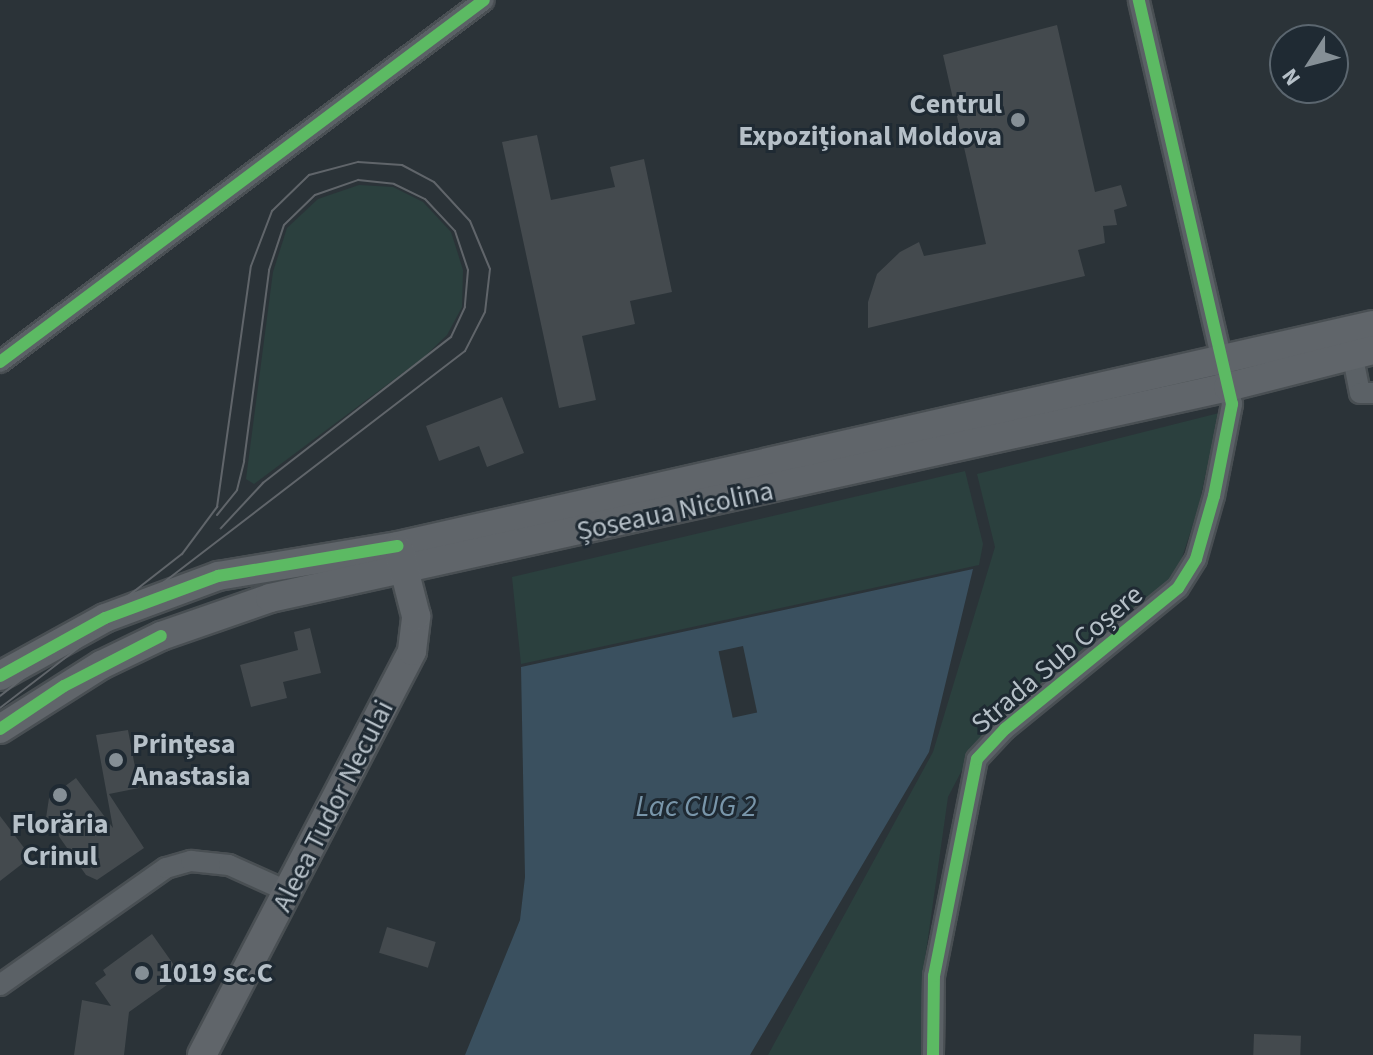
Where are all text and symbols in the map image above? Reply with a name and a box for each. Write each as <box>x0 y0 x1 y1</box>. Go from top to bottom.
north arrow <box>1269 24 1349 104</box>
text: N <box>1274 62 1308 92</box>
place label: Centrul Expozițional Moldova <box>738 87 1002 153</box>
marker: Centrul Expozițional Moldova <box>1009 111 1027 129</box>
street label: Șoseaua Nicolina <box>574 474 776 548</box>
street label: Strada Sub Coșere <box>964 578 1150 740</box>
street label: Aleea Tudor Neculai <box>265 695 401 917</box>
place label: Prințesa Anastasia <box>132 727 250 793</box>
marker: Prințesa Anastasia <box>107 751 125 769</box>
marker: Florăria Crinul <box>51 786 69 804</box>
water label: Lac CUG 2 <box>635 789 757 825</box>
place label: Florăria Crinul <box>12 807 108 873</box>
place label: 1019 sc.C <box>158 956 273 990</box>
marker: 1019 sc.C <box>133 964 151 982</box>

